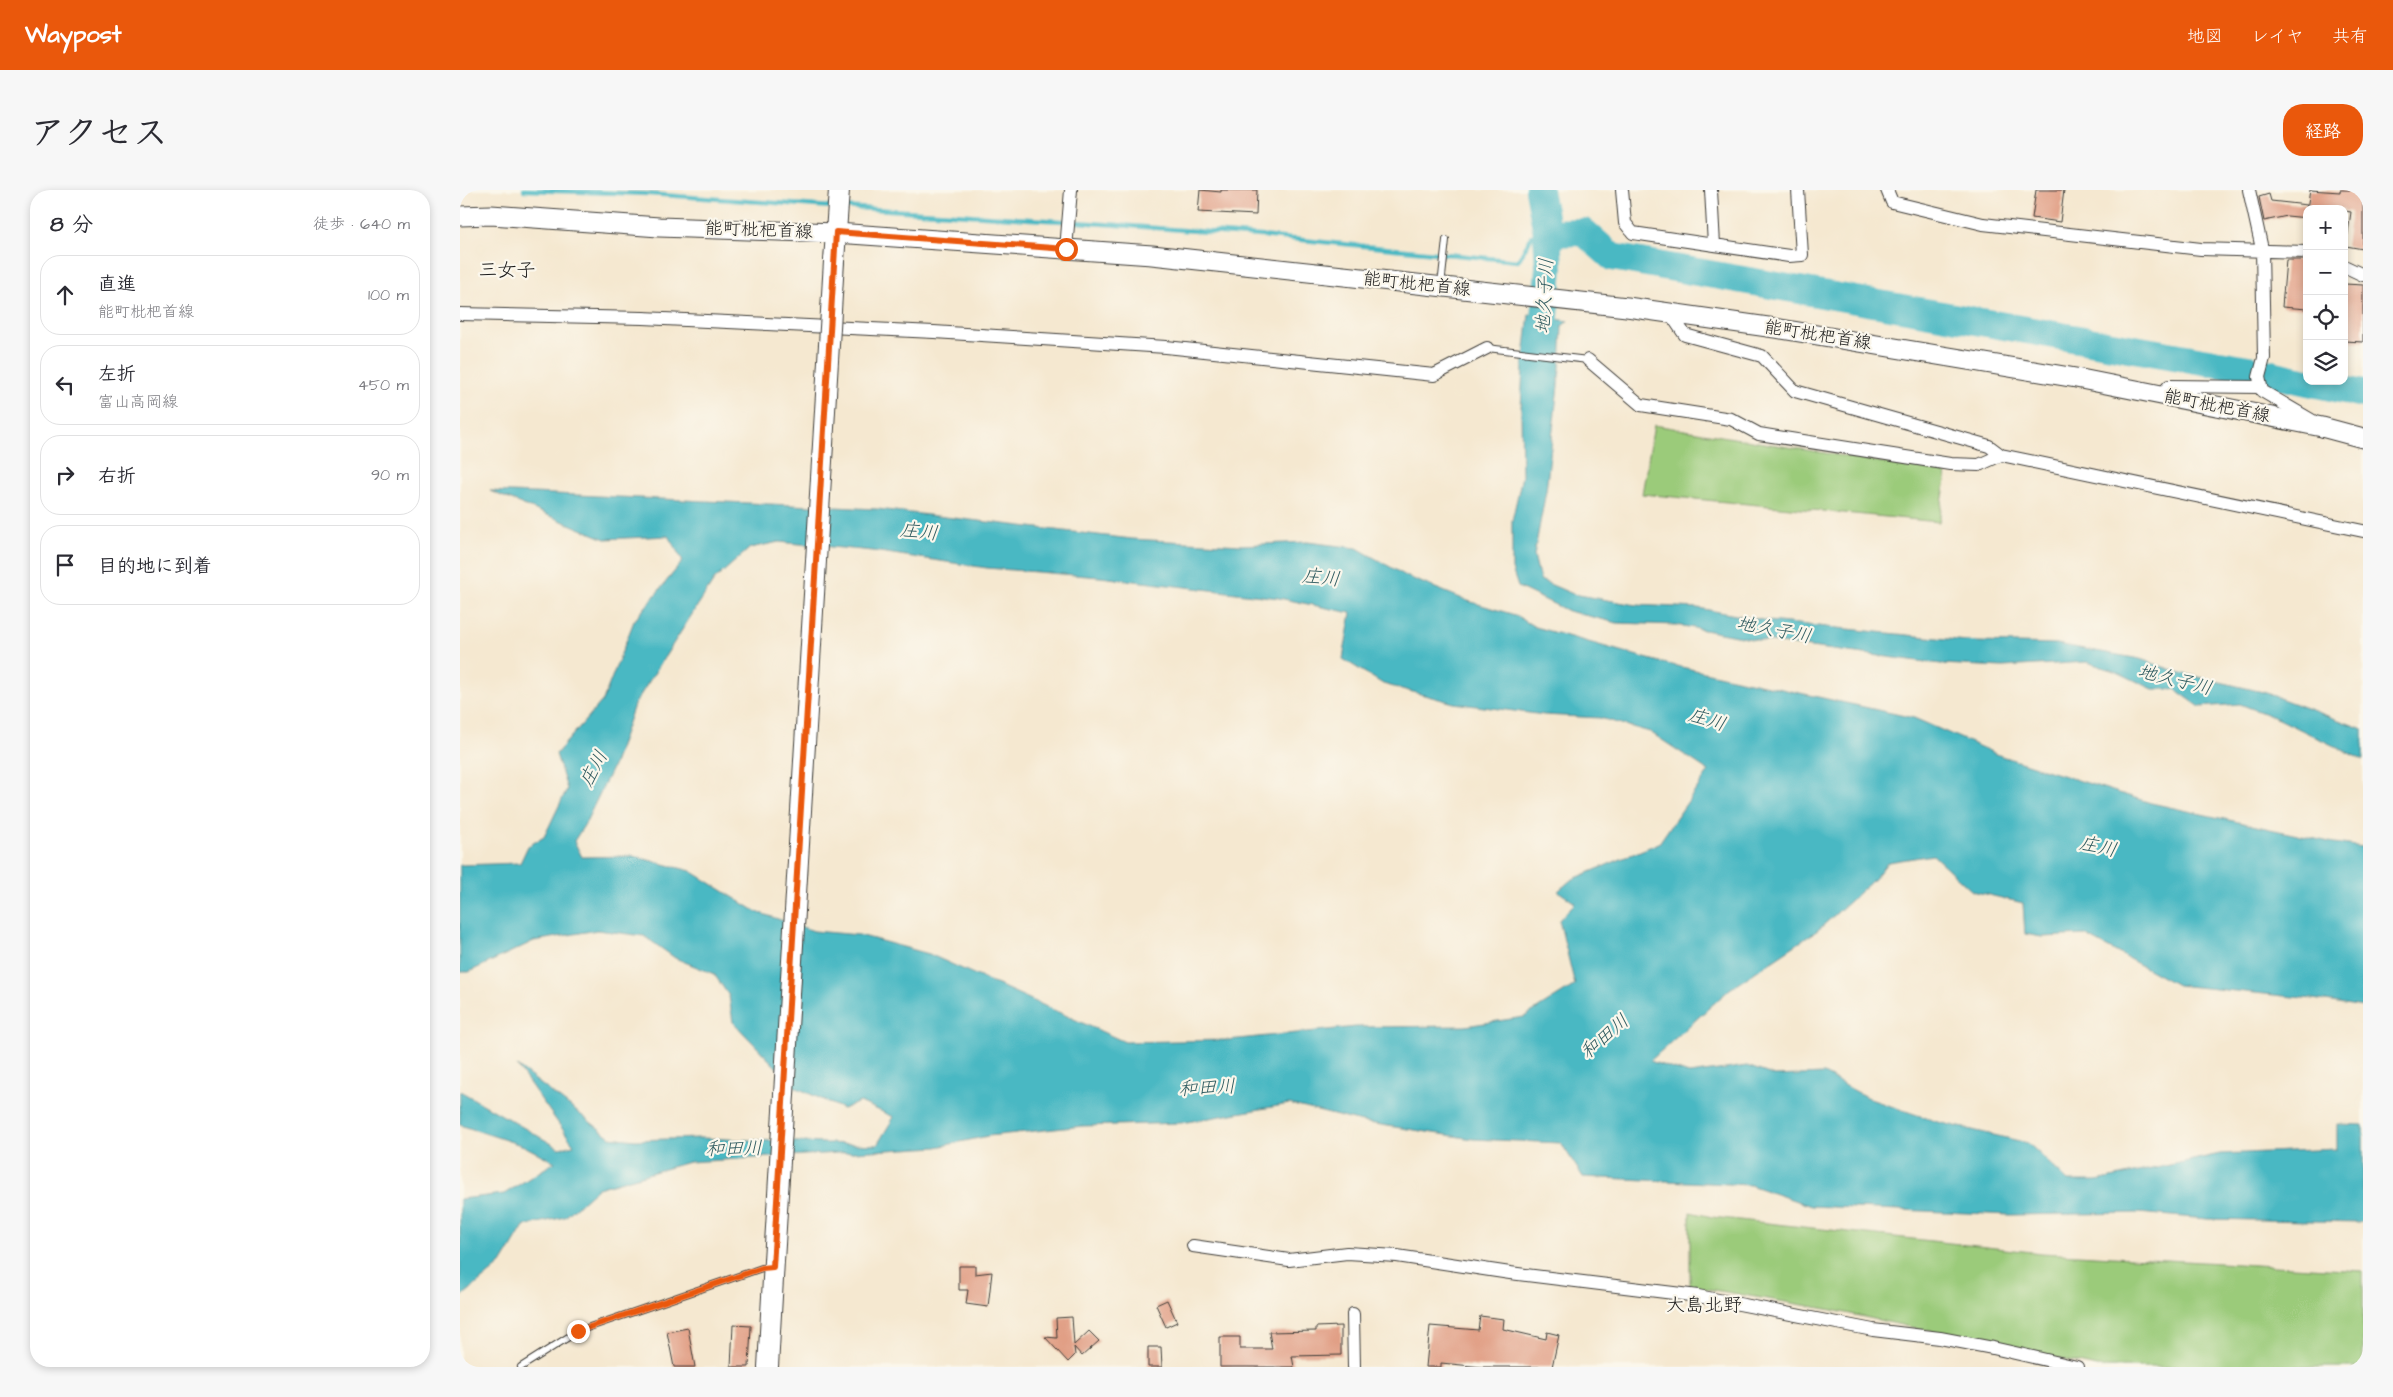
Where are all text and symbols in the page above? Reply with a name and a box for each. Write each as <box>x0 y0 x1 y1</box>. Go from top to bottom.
text: Waypost <box>25 18 122 52</box>
text: 地図 <box>2187 24 2223 49</box>
text: レイヤ <box>2251 24 2304 49</box>
text: 共有 <box>2332 24 2368 49</box>
button: 経路 <box>2283 104 2363 156</box>
text: アクセス <box>30 109 168 158</box>
map controls <box>2303 205 2348 385</box>
button: + <box>2303 205 2348 250</box>
text: 8 分 <box>50 210 93 239</box>
text: 徒歩 · 640 m <box>313 213 410 235</box>
street label: 能町枇杷首線 <box>705 216 813 244</box>
route start <box>1055 238 1078 261</box>
button: − <box>2303 250 2348 295</box>
district label: 三女子 <box>478 257 536 284</box>
water label: 地久子川 <box>1530 257 1560 335</box>
street label: 能町枇杷首線 <box>1362 266 1472 302</box>
text: 直進 <box>98 271 136 298</box>
icon: ahead <box>51 281 79 309</box>
text: 100 m <box>368 284 409 306</box>
button: locate <box>2303 295 2348 340</box>
text: 能町枇杷首線 <box>98 301 194 323</box>
street label: 能町枇杷首線 <box>1763 314 1873 356</box>
button: layers <box>2303 340 2348 385</box>
text: 左折 <box>98 361 136 388</box>
icon: left <box>51 371 79 399</box>
text: 450 m <box>358 374 409 396</box>
street label: 能町枇杷首線 <box>2162 383 2272 429</box>
text: 富山高岡線 <box>98 391 178 413</box>
icon: right <box>51 461 79 489</box>
text: 右折 <box>98 463 136 490</box>
text: 90 m <box>371 464 409 486</box>
water label: 庄川 <box>899 517 939 547</box>
icon: arrive <box>51 551 79 579</box>
text: 目的地に到着 <box>98 553 212 580</box>
water label: 庄川 <box>1301 563 1341 593</box>
water label: 地久子川 <box>1734 609 1814 651</box>
water label: 地久子川 <box>2135 658 2215 702</box>
water label: 庄川 <box>1685 702 1729 738</box>
water label: 庄川 <box>573 746 615 792</box>
water label: 庄川 <box>2077 830 2119 864</box>
water label: 和田川 <box>1575 1008 1635 1066</box>
water label: 和田川 <box>1178 1073 1236 1103</box>
water label: 和田川 <box>705 1135 763 1163</box>
district label: 大島北野 <box>1666 1292 1742 1319</box>
route end <box>567 1320 590 1343</box>

